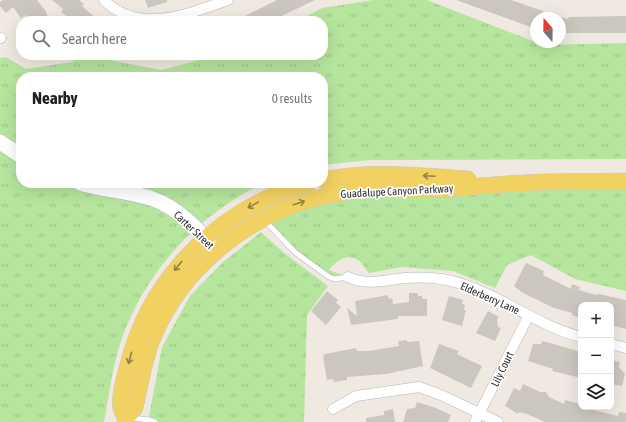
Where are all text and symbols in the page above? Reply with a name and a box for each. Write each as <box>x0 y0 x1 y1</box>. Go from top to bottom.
north arrow <box>530 12 566 48</box>
search box <box>16 16 328 60</box>
icon: search <box>30 27 52 49</box>
text: Search here <box>62 30 127 47</box>
text: Nearby <box>32 88 78 108</box>
text: 0 results <box>272 91 312 106</box>
one-way arrow <box>423 173 436 180</box>
street label: Guadalupe Canyon Parkway <box>340 182 454 200</box>
one-way arrow <box>292 199 305 206</box>
one-way arrow <box>247 202 259 210</box>
street label: Carter Street <box>172 209 216 251</box>
one-way arrow <box>174 261 183 272</box>
street label: Elderberry Lane <box>459 280 521 316</box>
map controls <box>578 302 614 410</box>
button: + <box>578 302 614 338</box>
button: − <box>578 338 614 374</box>
street label: Lily Court <box>488 350 516 388</box>
one-way arrow <box>126 351 133 364</box>
button: layers <box>578 374 614 410</box>

